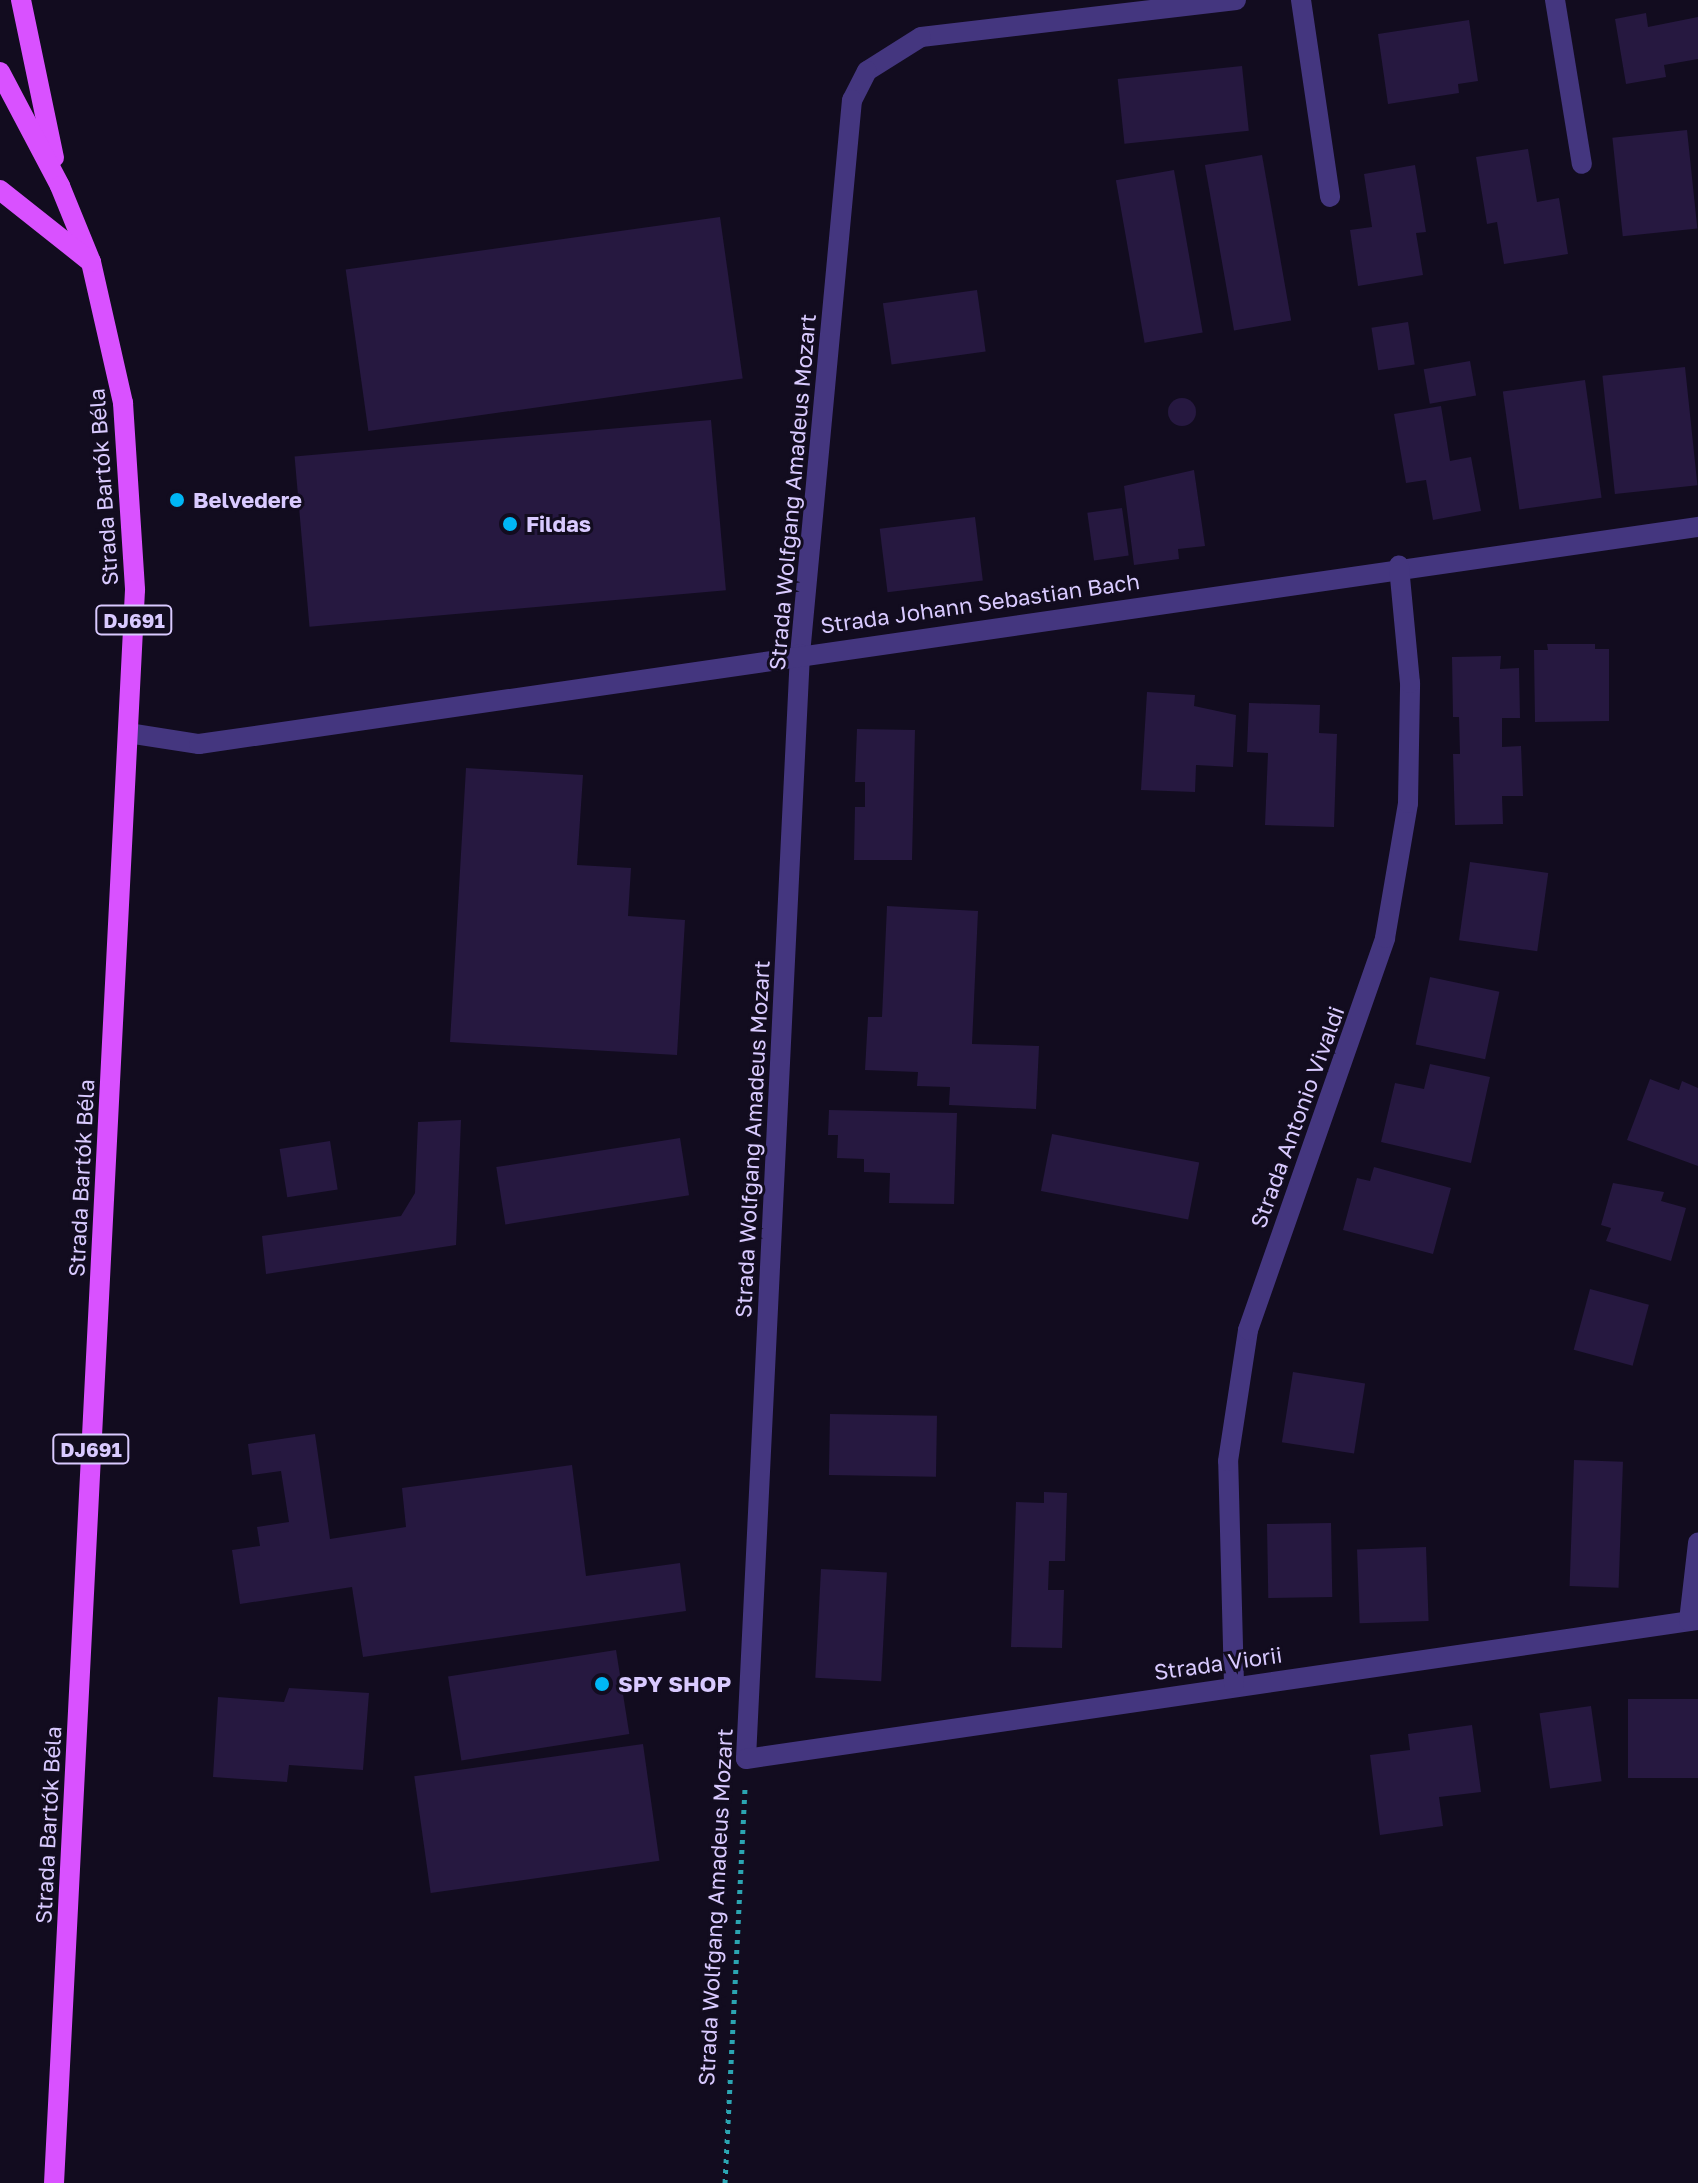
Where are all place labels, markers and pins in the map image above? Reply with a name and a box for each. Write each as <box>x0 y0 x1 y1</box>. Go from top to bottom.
place label: Belvedere <box>193 487 302 513</box>
marker: Belvedere <box>168 491 186 509</box>
place label: Fildas <box>526 511 591 537</box>
marker: Fildas <box>501 515 519 533</box>
place label: SPY SHOP <box>618 1671 731 1697</box>
marker: SPY SHOP <box>593 1675 611 1693</box>

